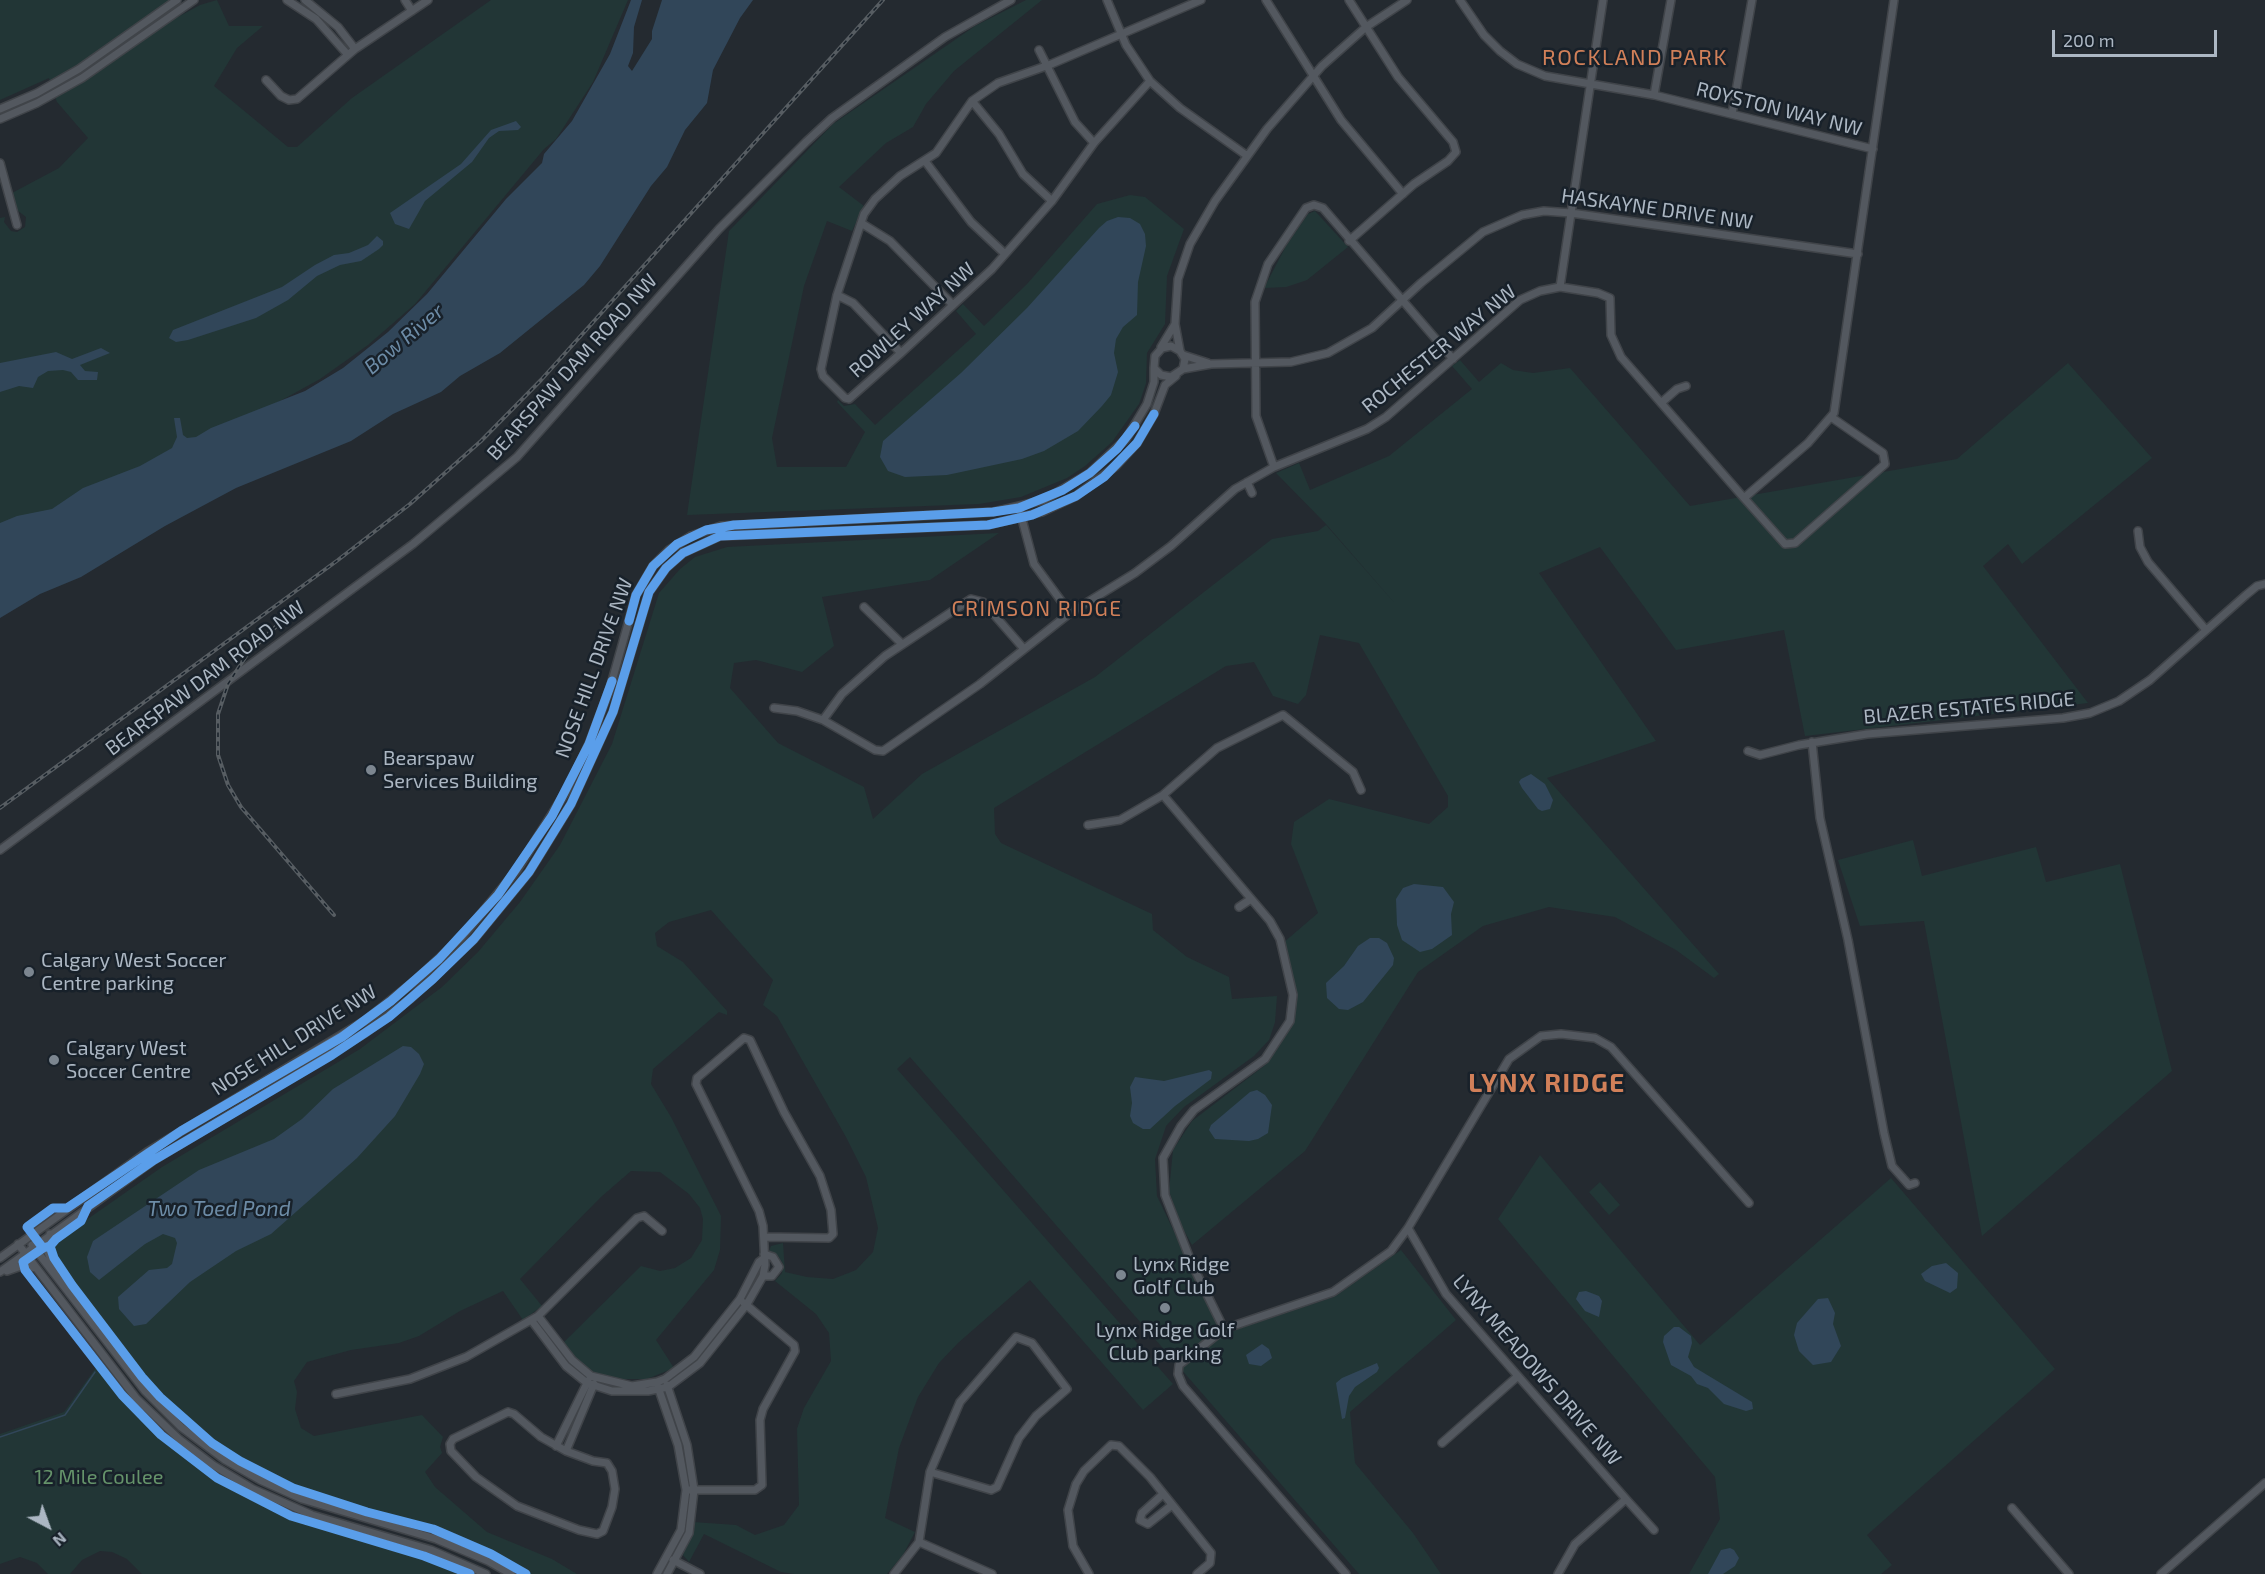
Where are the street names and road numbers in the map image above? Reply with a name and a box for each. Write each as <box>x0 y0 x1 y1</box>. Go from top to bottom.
street label: ROYSTON WAY NW <box>1694 77 1864 141</box>
street label: HASKAYNE DRIVE NW <box>1560 184 1754 234</box>
street label: ROWLEY WAY NW <box>844 257 980 383</box>
street label: BEARSPAW DAM ROAD NW <box>482 269 662 465</box>
street label: ROCHESTER WAY NW <box>1357 279 1521 419</box>
street label: NOSE HILL DRIVE NW <box>550 575 638 761</box>
street label: BEARSPAW DAM ROAD NW <box>101 595 309 761</box>
street label: BLAZER ESTATES RIDGE <box>1862 687 2076 729</box>
street label: NOSE HILL DRIVE NW <box>207 980 381 1100</box>
street label: LYNX MEADOWS DRIVE NW <box>1448 1270 1626 1470</box>

